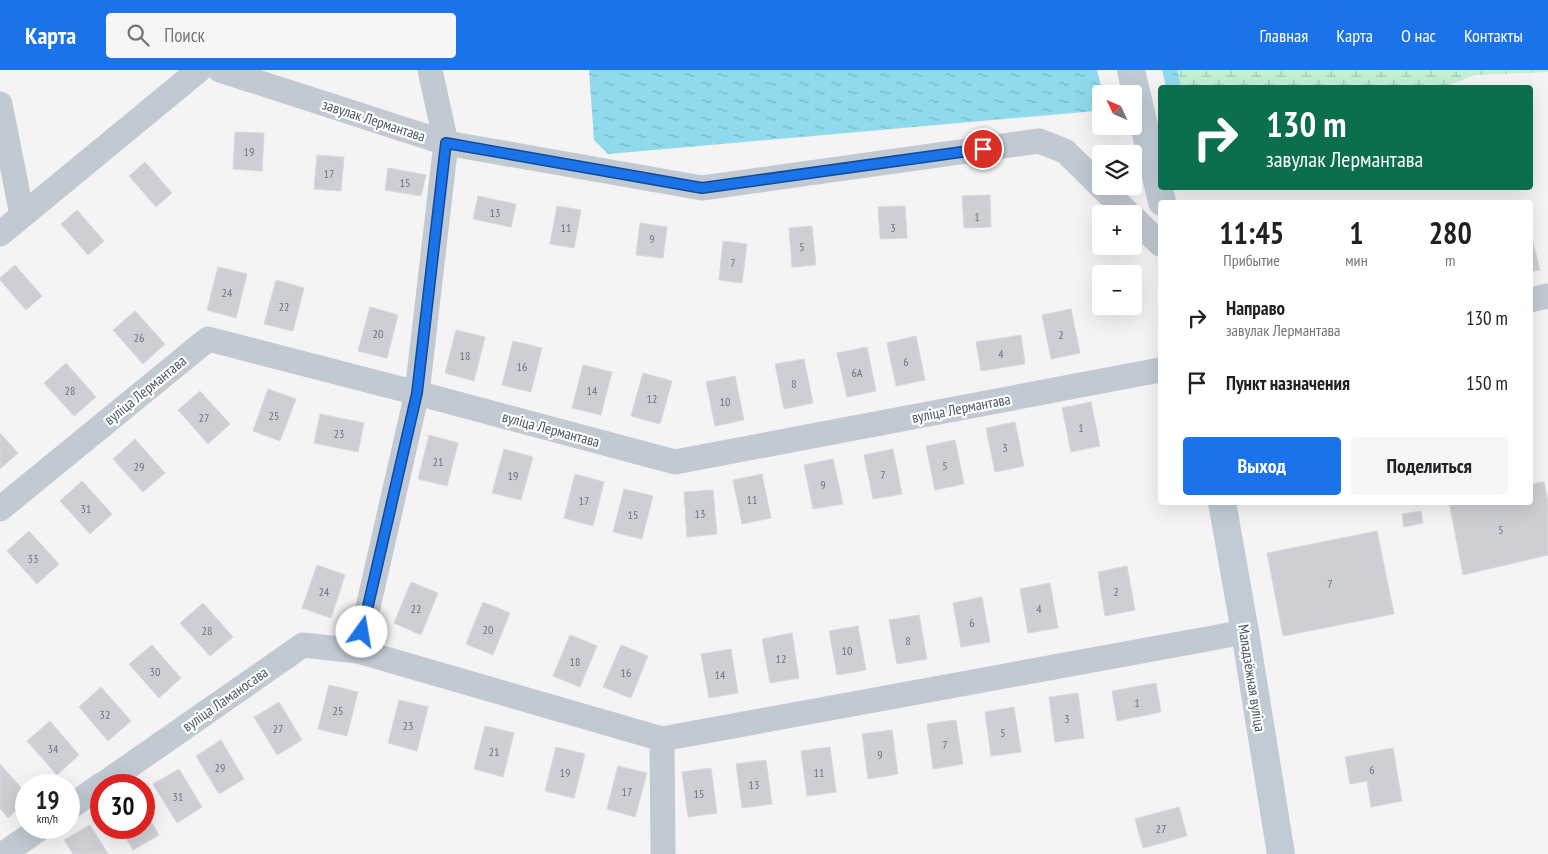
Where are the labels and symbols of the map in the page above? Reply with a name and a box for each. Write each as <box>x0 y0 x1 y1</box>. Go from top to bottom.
north arrow <box>1092 85 1142 135</box>
street label: завулак Лермантава <box>320 94 428 146</box>
pin <box>962 128 1004 170</box>
house number: 19 <box>244 144 254 159</box>
house number: 17 <box>324 166 334 181</box>
house number: 15 <box>400 175 410 190</box>
house number: 13 <box>490 205 500 220</box>
house number: 1 <box>974 209 980 224</box>
house number: 11 <box>561 220 571 235</box>
house number: 3 <box>890 220 896 235</box>
house number: 9 <box>649 231 655 246</box>
house number: 5 <box>799 239 805 254</box>
house number: 7 <box>730 255 736 270</box>
house number: 24 <box>222 285 233 300</box>
house number: 22 <box>279 299 289 314</box>
house number: 20 <box>373 326 383 341</box>
house number: 2 <box>1058 327 1064 342</box>
house number: 26 <box>134 330 144 345</box>
house number: 4 <box>998 346 1004 361</box>
house number: 18 <box>460 348 470 363</box>
street label: вуліца Лермантава <box>100 351 190 429</box>
house number: 6 <box>903 354 909 369</box>
house number: 16 <box>517 359 527 374</box>
house number: 6А <box>851 365 863 380</box>
house number: 8 <box>791 376 797 391</box>
house number: 28 <box>65 383 75 398</box>
house number: 14 <box>587 383 598 398</box>
street label: вуліца Лермантава <box>910 389 1012 427</box>
house number: 12 <box>647 391 657 406</box>
house number: 10 <box>720 394 730 409</box>
street label: вуліца Лермантава <box>500 407 602 451</box>
house number: 25 <box>269 408 279 423</box>
house number: 27 <box>199 410 209 425</box>
house number: 1 <box>1078 420 1084 435</box>
house number: 23 <box>334 426 344 441</box>
house number: 3 <box>1002 440 1008 455</box>
house number: 21 <box>433 454 443 469</box>
house number: 5 <box>942 458 948 473</box>
house number: 29 <box>134 459 144 474</box>
house number: 7 <box>880 467 886 482</box>
house number: 19 <box>508 468 518 483</box>
house number: 9 <box>820 477 826 492</box>
house number: 11 <box>747 492 757 507</box>
house number: 17 <box>579 493 589 508</box>
house number: 31 <box>81 501 91 516</box>
house number: 13 <box>695 506 705 521</box>
house number: 15 <box>628 507 638 522</box>
house number: 5 <box>1498 522 1504 537</box>
house number: 33 <box>28 551 38 566</box>
house number: 7 <box>1327 576 1333 591</box>
house number: 24 <box>319 584 330 599</box>
house number: 2 <box>1113 584 1119 599</box>
house number: 22 <box>411 601 421 616</box>
house number: 4 <box>1036 601 1042 616</box>
position arrow <box>335 605 387 657</box>
house number: 6 <box>969 615 975 630</box>
house number: 20 <box>483 622 493 637</box>
house number: 28 <box>202 623 212 638</box>
street label: Маладзёжная вуліца <box>1234 623 1270 733</box>
house number: 8 <box>905 633 911 648</box>
house number: 10 <box>842 643 852 658</box>
house number: 12 <box>776 651 786 666</box>
house number: 18 <box>570 654 580 669</box>
street label: вуліца Ламаносава <box>178 662 272 736</box>
house number: 30 <box>150 664 160 679</box>
house number: 16 <box>621 665 631 680</box>
house number: 14 <box>715 667 726 682</box>
house number: 1 <box>1134 695 1140 710</box>
house number: 25 <box>333 703 343 718</box>
house number: 32 <box>100 707 110 722</box>
house number: 3 <box>1064 711 1070 726</box>
house number: 23 <box>403 718 413 733</box>
house number: 27 <box>273 721 283 736</box>
house number: 5 <box>1000 725 1006 740</box>
house number: 7 <box>942 737 948 752</box>
house number: 34 <box>48 741 59 756</box>
house number: 21 <box>489 744 499 759</box>
house number: 9 <box>877 747 883 762</box>
house number: 29 <box>215 760 225 775</box>
house number: 6 <box>1369 762 1375 777</box>
house number: 19 <box>560 765 570 780</box>
house number: 11 <box>814 765 824 780</box>
speed limit sign: 30 <box>90 774 155 839</box>
house number: 13 <box>749 777 759 792</box>
house number: 17 <box>622 784 632 799</box>
house number: 15 <box>694 786 704 801</box>
house number: 31 <box>173 789 183 804</box>
house number: 27 <box>1156 821 1166 836</box>

